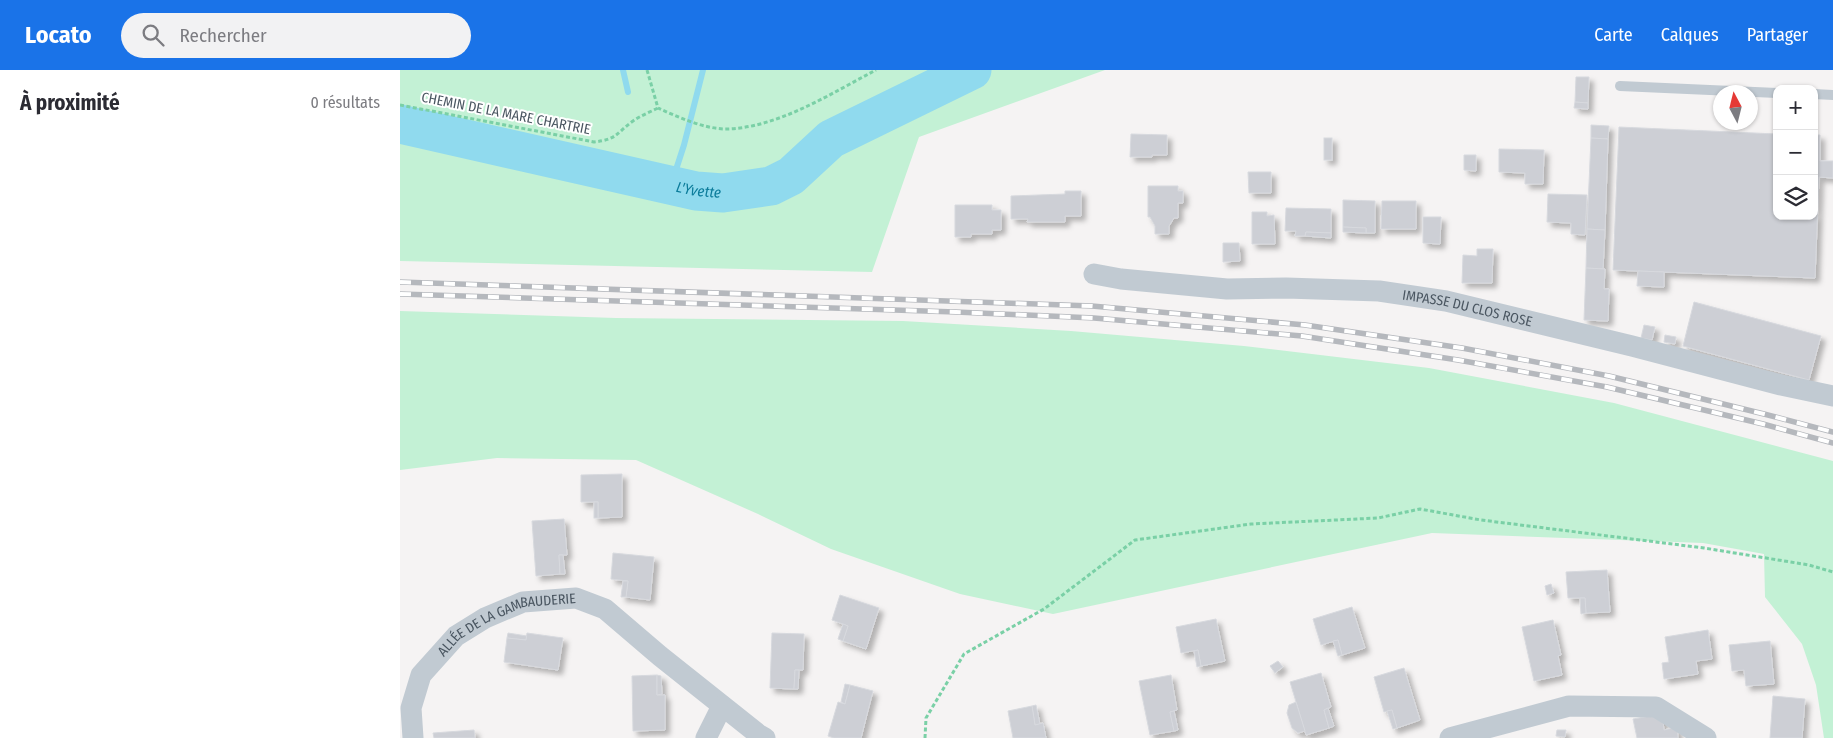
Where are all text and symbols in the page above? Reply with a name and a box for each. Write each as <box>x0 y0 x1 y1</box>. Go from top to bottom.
search box <box>121 13 471 58</box>
text: Locato <box>25 21 91 49</box>
icon: search <box>139 21 167 49</box>
text: Rechercher <box>179 24 267 47</box>
text: Carte <box>1594 24 1633 46</box>
text: Calques <box>1661 24 1719 46</box>
text: Partager <box>1747 24 1808 46</box>
north arrow <box>1713 85 1758 130</box>
map controls <box>1773 85 1818 220</box>
button: + <box>1773 85 1818 130</box>
street label: CHEMIN DE LA MARE CHARTRIE <box>420 89 592 138</box>
text: À proximité <box>20 90 120 116</box>
text: 0 résultats <box>310 93 380 112</box>
button: − <box>1773 130 1818 175</box>
button: layers <box>1773 175 1818 220</box>
water label: L'Yvette <box>674 178 722 202</box>
street label: IMPASSE DU CLOS ROSE <box>1401 287 1534 331</box>
street label: ALLÉE DE LA GAMBAUDERIE <box>434 590 577 660</box>

